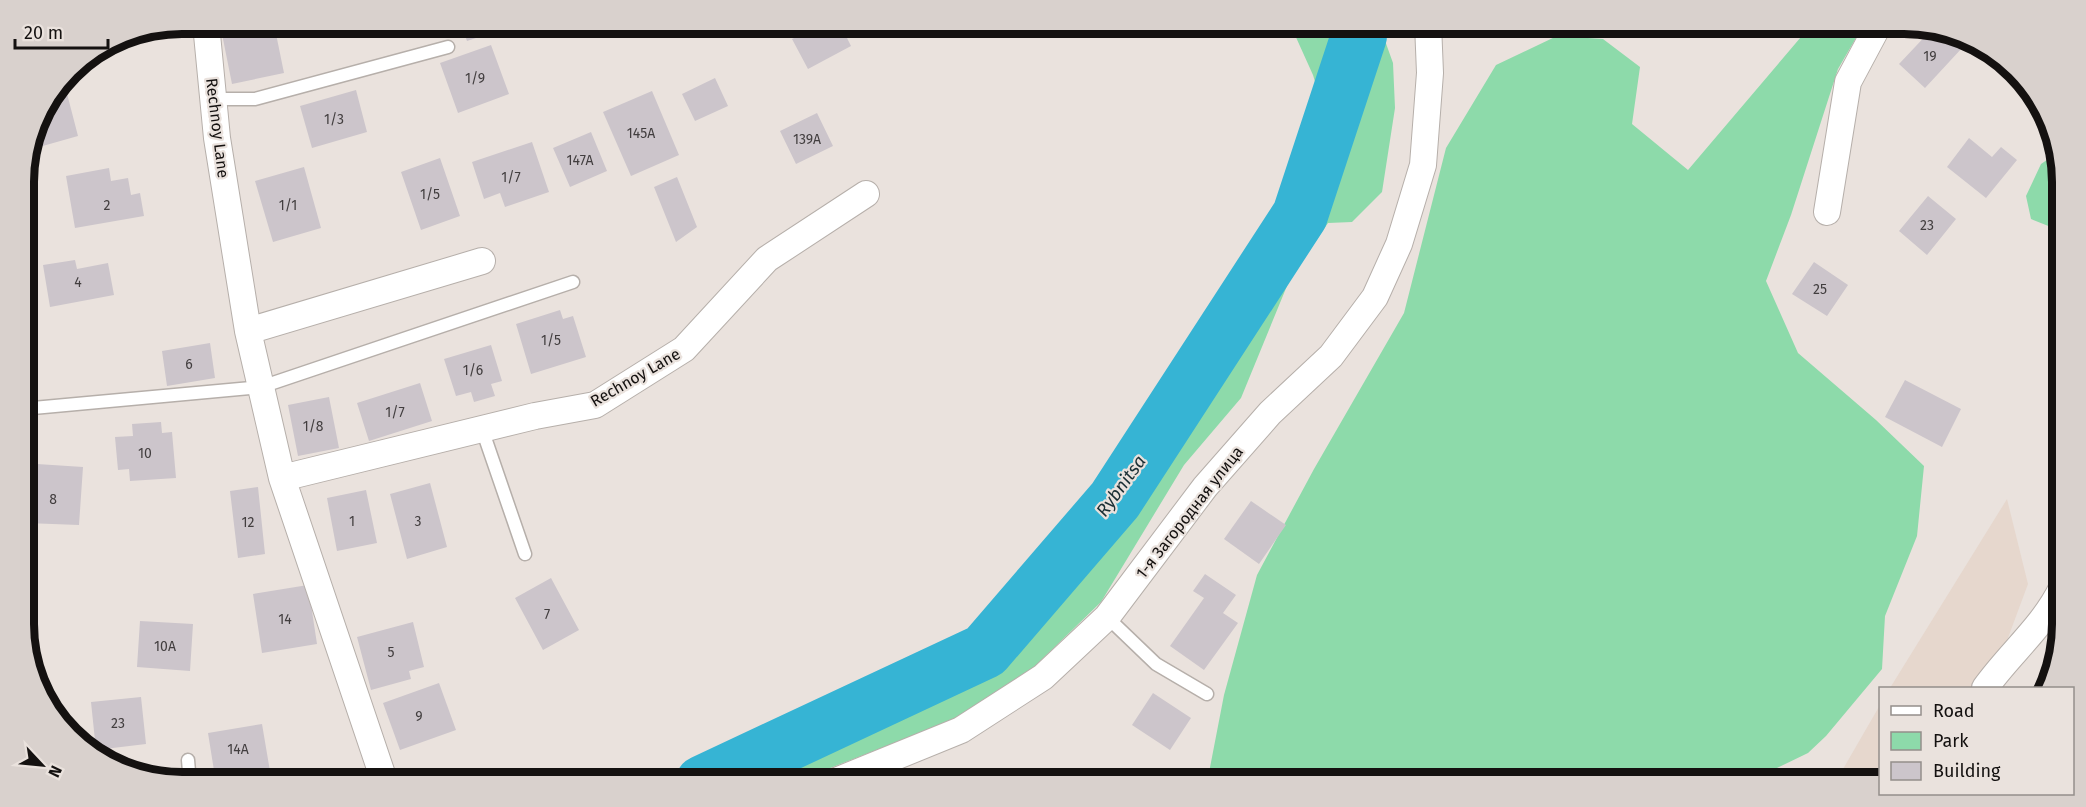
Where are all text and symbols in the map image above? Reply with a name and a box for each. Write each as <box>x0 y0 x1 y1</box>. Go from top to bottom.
scale bar <box>15 12 108 50</box>
text: 20 m <box>24 22 63 44</box>
house number: 19 <box>1923 48 1937 65</box>
house number: 1/9 <box>465 70 485 87</box>
street label: Rechnoy Lane <box>202 77 233 179</box>
house number: 1/3 <box>324 111 344 128</box>
house number: 145А <box>627 125 655 142</box>
house number: 139А <box>793 131 821 148</box>
house number: 147А <box>567 152 594 169</box>
house number: 1/7 <box>501 169 521 186</box>
house number: 1/5 <box>420 186 440 203</box>
house number: 2 <box>104 197 111 214</box>
house number: 1/1 <box>279 197 297 214</box>
house number: 23 <box>1920 217 1934 234</box>
house number: 4 <box>74 274 82 291</box>
house number: 25 <box>1813 281 1827 298</box>
house number: 1/5 <box>541 332 561 349</box>
street label: Rechnoy Lane <box>587 344 684 411</box>
house number: 6 <box>185 356 193 373</box>
house number: 1/6 <box>463 362 483 379</box>
house number: 1/7 <box>385 404 405 421</box>
house number: 1/8 <box>303 418 324 435</box>
street label: 1-я Загородная улица <box>1132 442 1247 582</box>
house number: 10 <box>138 445 152 462</box>
water label: Rybnitsa <box>1091 451 1151 521</box>
house number: 8 <box>49 491 57 508</box>
house number: 1 <box>349 513 355 530</box>
house number: 3 <box>415 513 422 530</box>
house number: 12 <box>242 514 255 531</box>
house number: 7 <box>544 606 550 623</box>
house number: 14 <box>278 611 292 628</box>
house number: 10А <box>154 638 176 655</box>
house number: 5 <box>387 644 395 661</box>
legend <box>1879 687 2074 795</box>
text: Road <box>1933 700 1975 722</box>
house number: 9 <box>415 708 423 725</box>
house number: 23 <box>111 715 125 732</box>
text: Park <box>1933 730 1969 752</box>
north arrow <box>12 735 72 795</box>
house number: 14А <box>227 741 249 758</box>
text: Building <box>1933 760 2001 782</box>
text: N <box>44 762 66 780</box>

